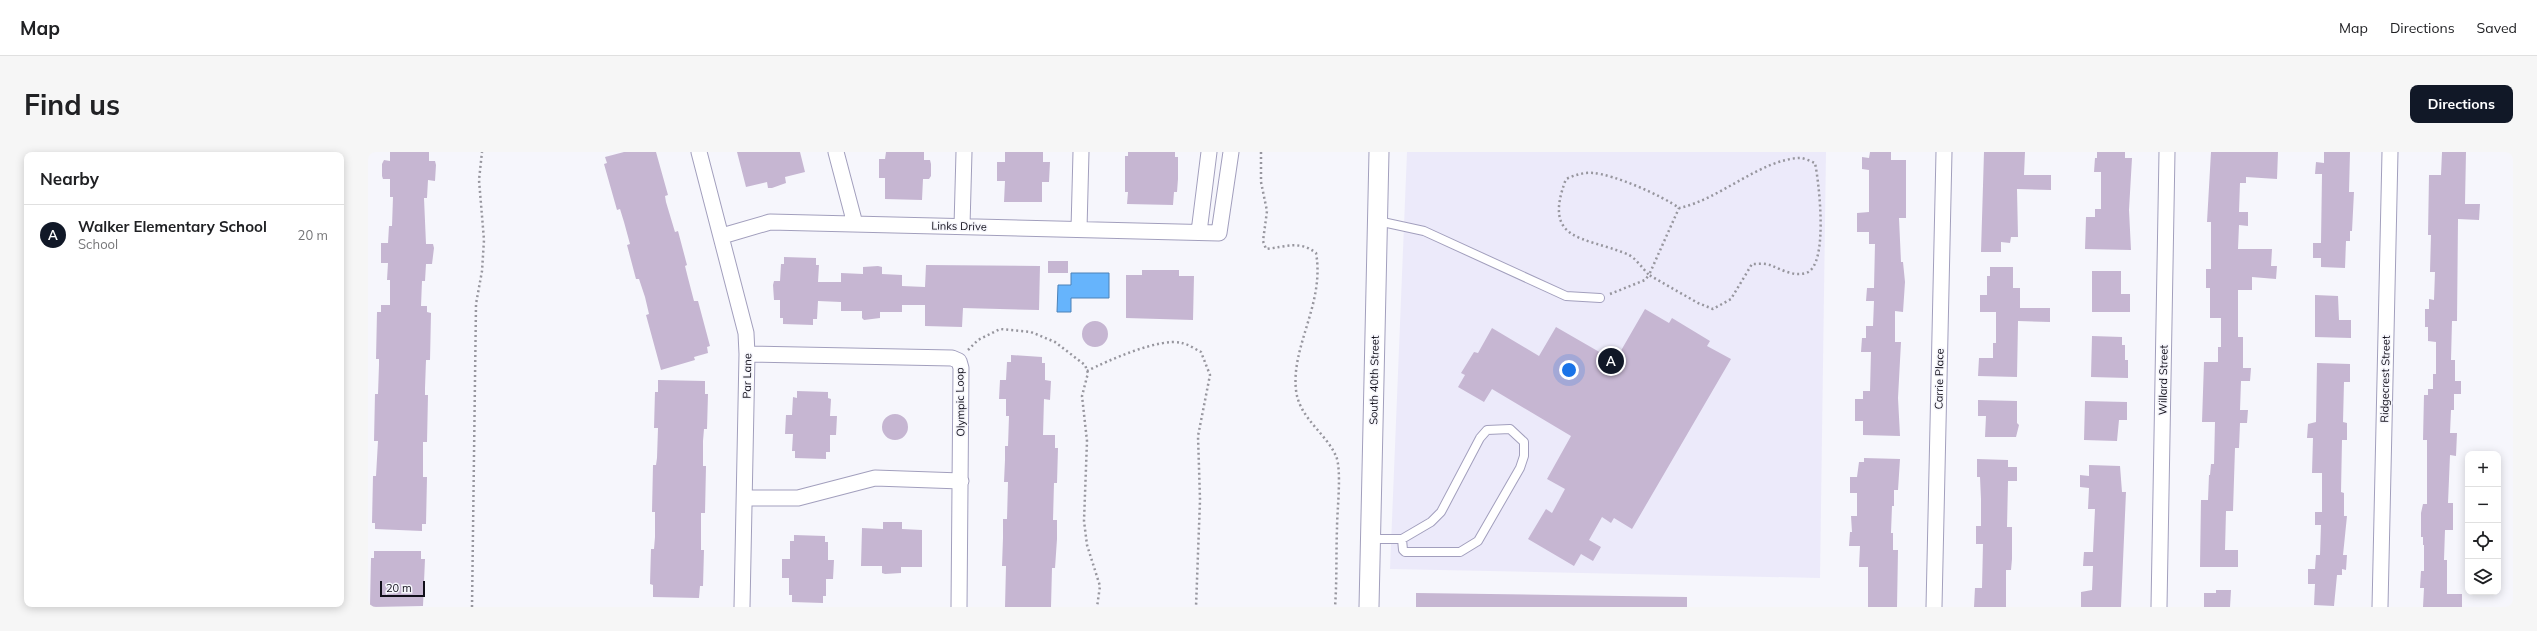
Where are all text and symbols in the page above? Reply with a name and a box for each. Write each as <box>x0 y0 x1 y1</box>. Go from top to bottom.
text: Map <box>20 16 60 40</box>
text: Map <box>2339 19 2368 37</box>
text: Directions <box>2390 19 2455 37</box>
text: Saved <box>2477 19 2517 37</box>
button: Directions <box>2410 85 2513 123</box>
text: Find us <box>24 87 120 122</box>
text: Nearby <box>40 168 99 189</box>
text: Walker Elementary School <box>78 217 267 236</box>
street label: Links Drive <box>931 219 987 233</box>
text: A <box>48 227 58 243</box>
text: 20 m <box>298 227 328 243</box>
text: School <box>78 236 118 252</box>
street label: South 40th Street <box>1366 335 1382 425</box>
street label: Ridgecrest Street <box>2377 335 2393 423</box>
street label: Willard Street <box>2155 344 2171 415</box>
pin: A <box>1598 346 1624 376</box>
street label: Carrie Place <box>1931 348 1947 410</box>
street label: Par Lane <box>740 353 754 399</box>
your location <box>1559 360 1579 380</box>
street label: Olympic Loop <box>952 367 968 437</box>
map controls <box>2465 451 2501 595</box>
button: + <box>2465 451 2501 487</box>
button: − <box>2465 487 2501 523</box>
button: locate <box>2465 523 2501 559</box>
button: layers <box>2465 559 2501 595</box>
scale bar <box>380 579 425 598</box>
text: 20 m <box>386 581 412 595</box>

